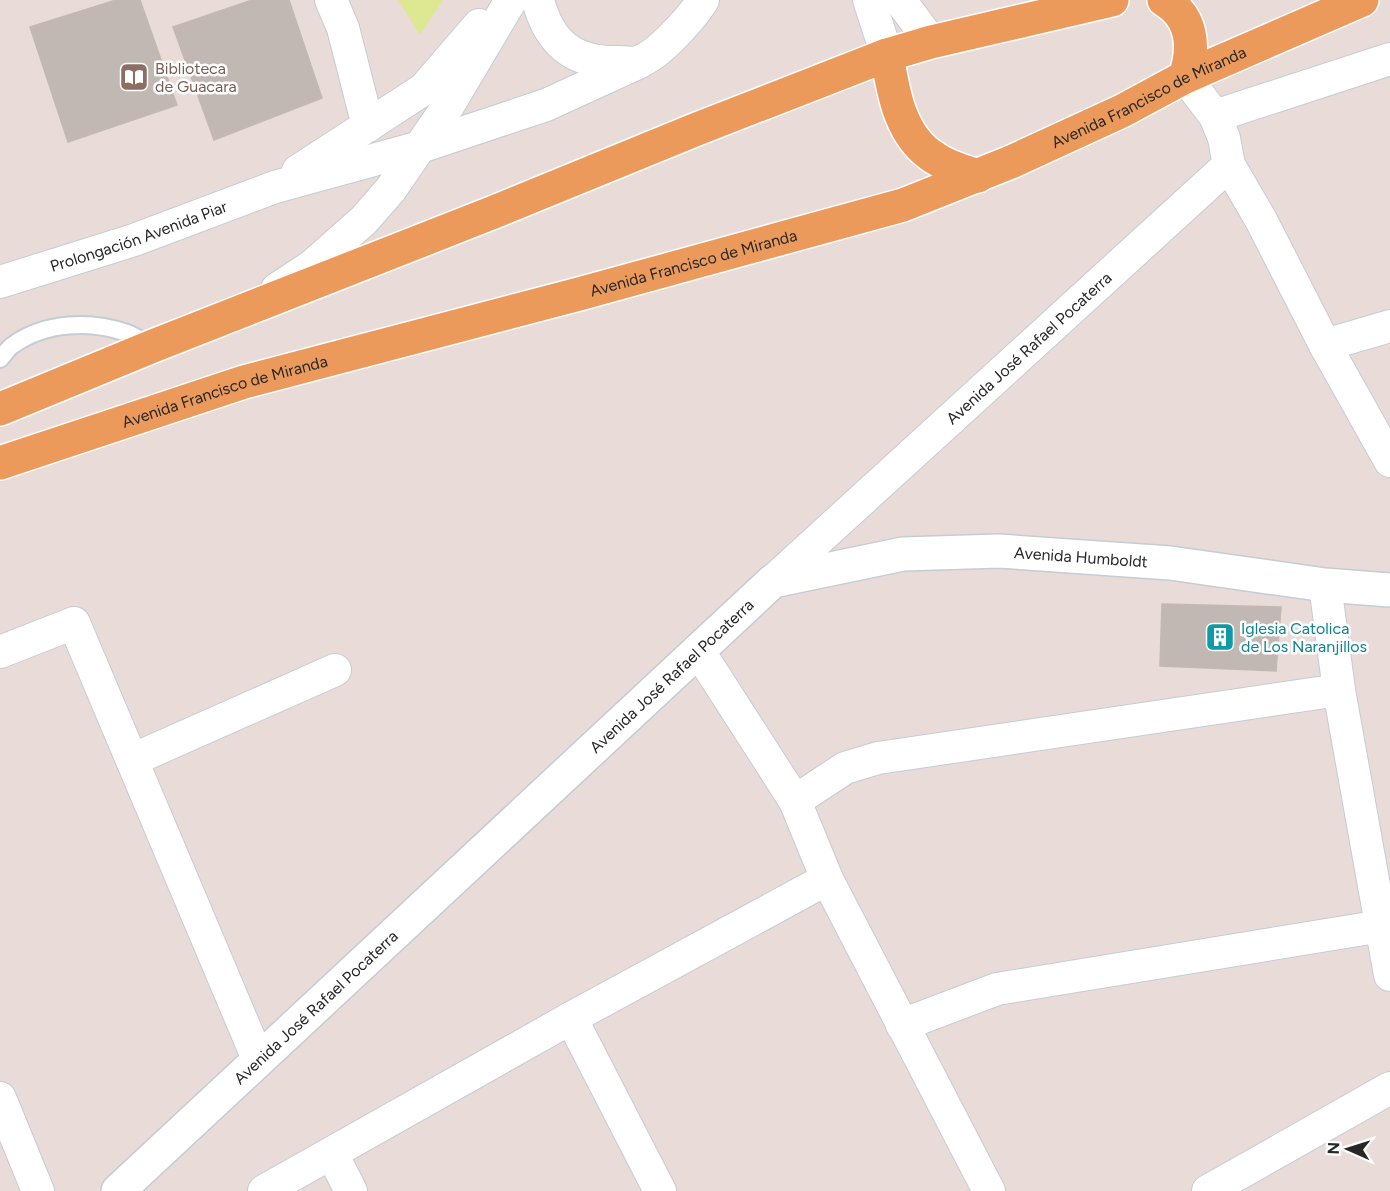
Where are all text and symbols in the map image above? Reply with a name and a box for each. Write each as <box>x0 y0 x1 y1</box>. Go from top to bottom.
street label: Avenida Francisco de Miranda <box>1048 43 1249 152</box>
place label: Biblioteca de Guacara <box>155 59 237 96</box>
library icon: Biblioteca de Guacara <box>118 61 150 93</box>
street label: Prolongación Avenida Piar <box>48 197 230 276</box>
street label: Avenida Francisco de Miranda <box>588 226 799 301</box>
street label: Avenida José Rafael Pocaterra <box>942 268 1115 428</box>
street label: Avenida Francisco de Miranda <box>120 351 330 432</box>
street label: Avenida Humboldt <box>1013 543 1148 571</box>
street label: Avenida José Rafael Pocaterra <box>586 595 757 757</box>
place label: Iglesia Catolica de Los Naranjillos <box>1241 619 1367 656</box>
building icon: Iglesia Catolica de Los Naranjillos <box>1204 621 1236 653</box>
street label: Avenida José Rafael Pocaterra <box>230 926 402 1088</box>
north arrow <box>1318 1119 1378 1179</box>
text: N <box>1324 1142 1343 1155</box>

